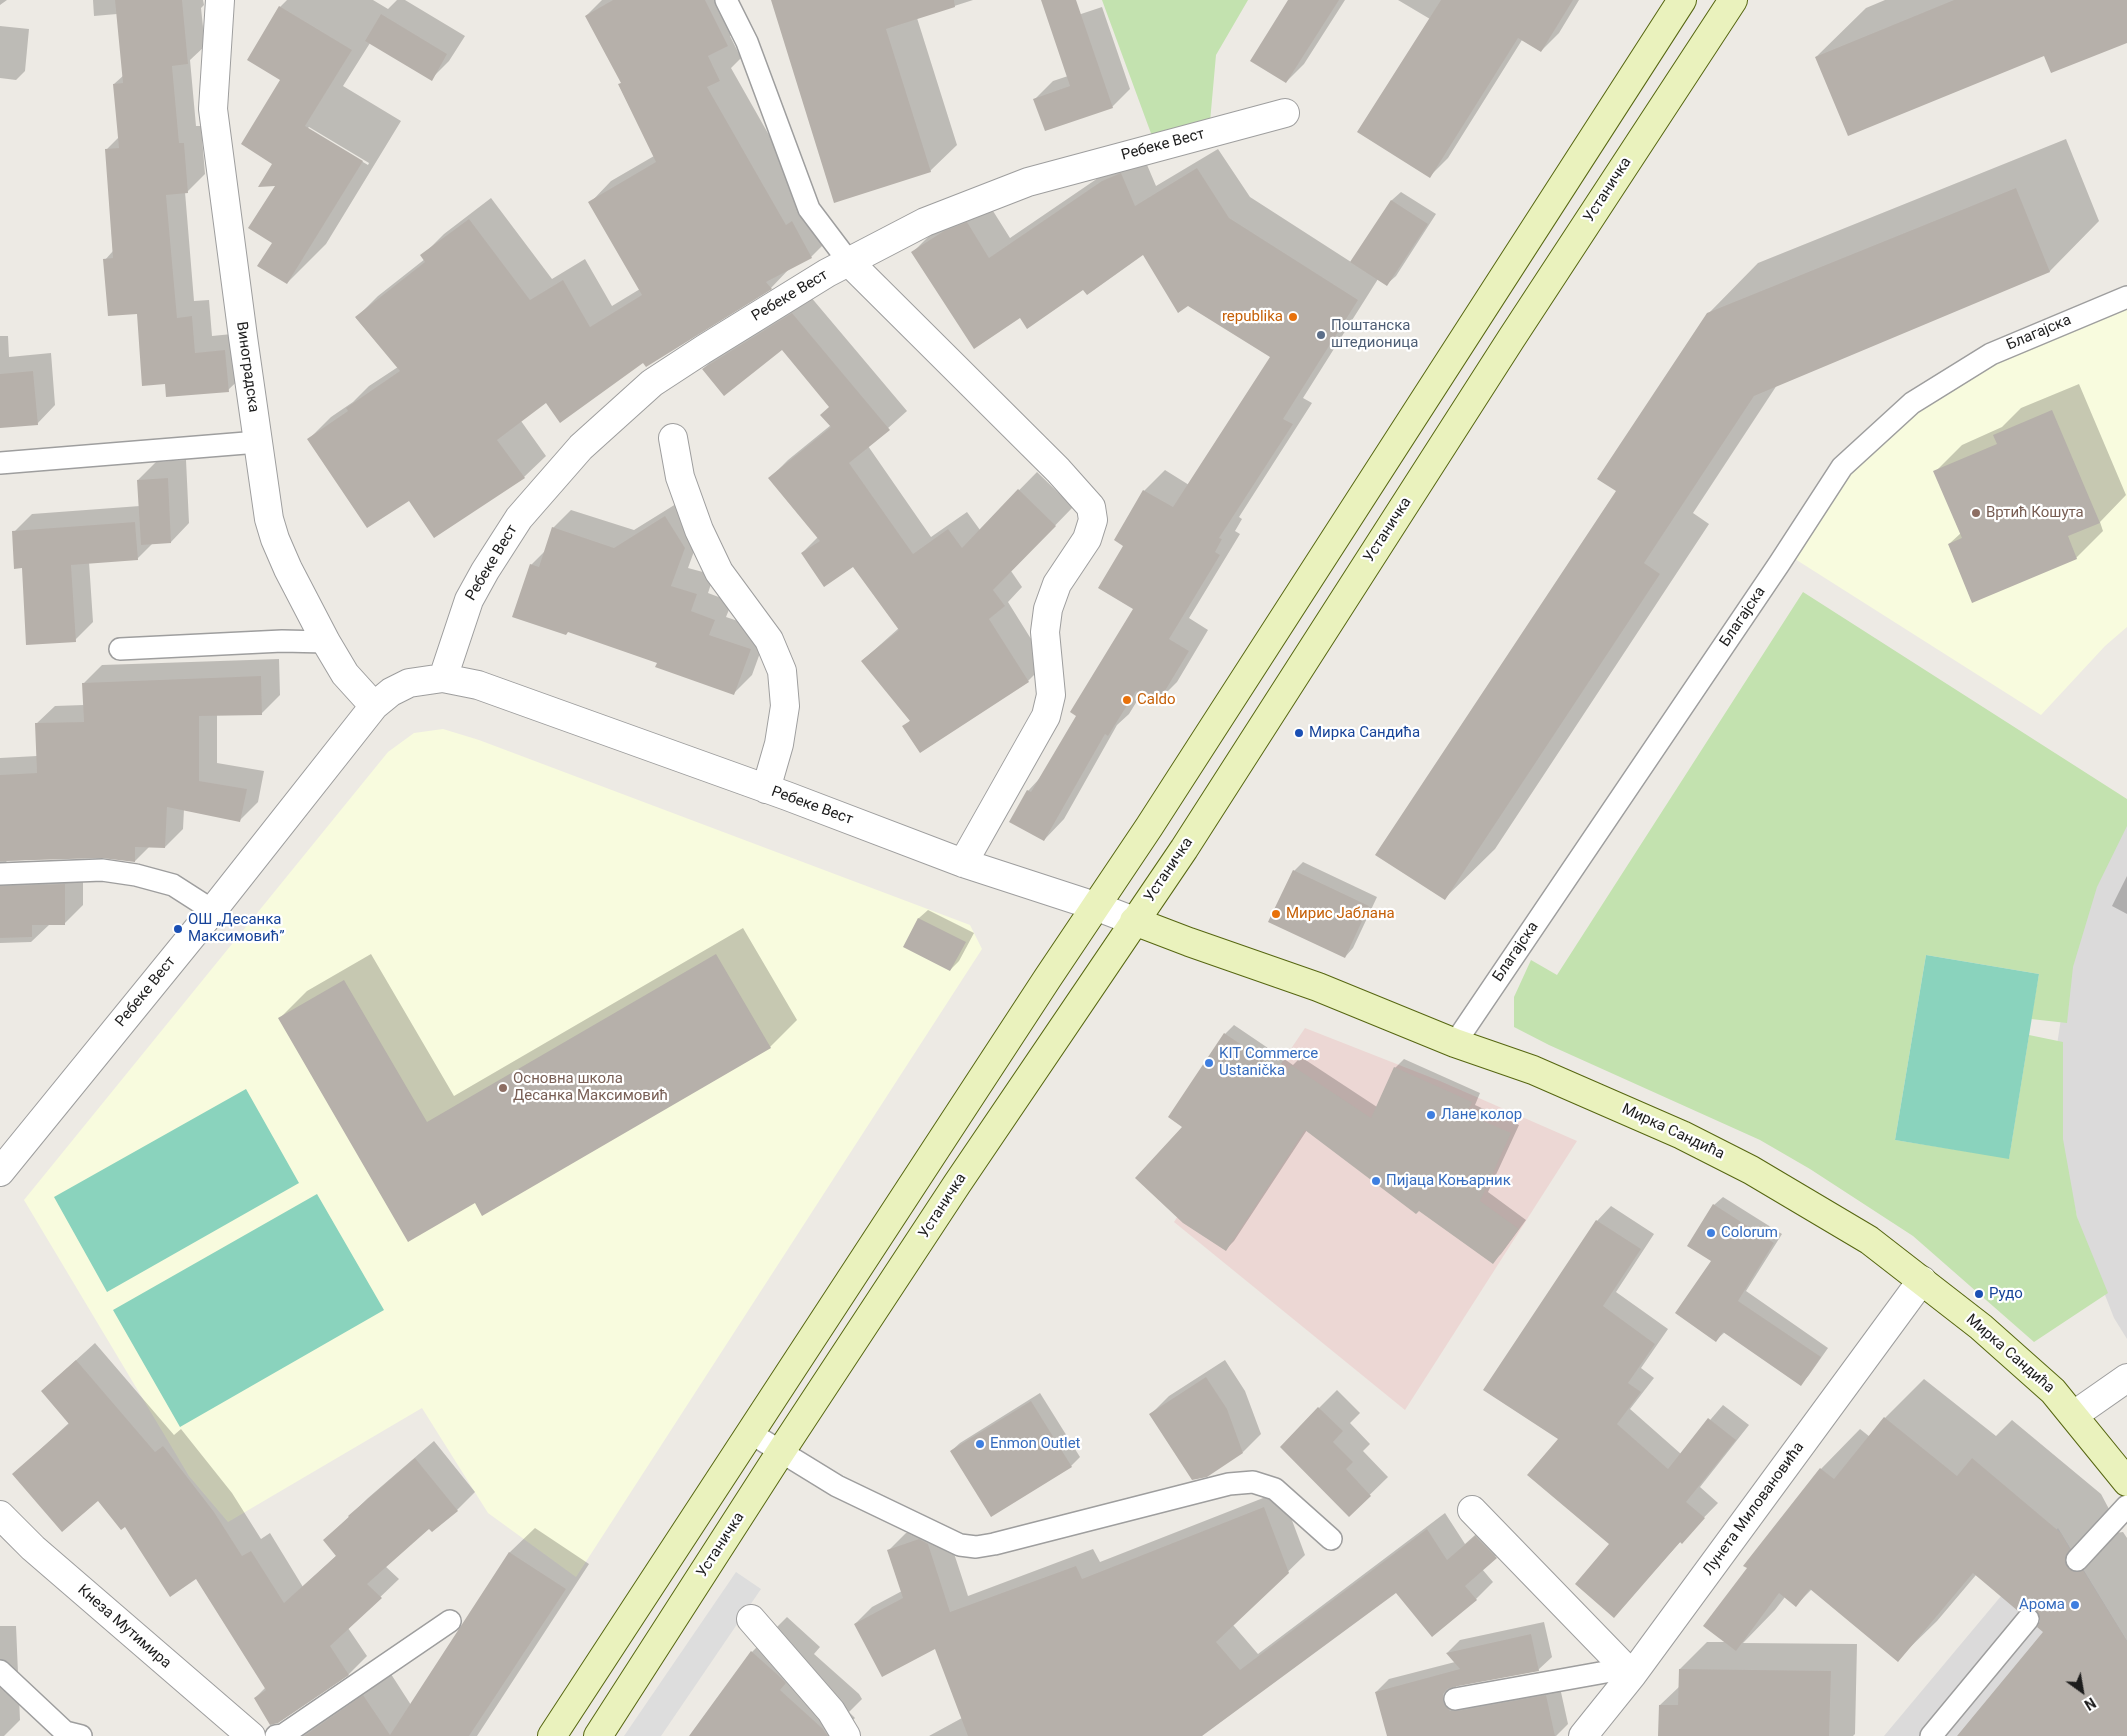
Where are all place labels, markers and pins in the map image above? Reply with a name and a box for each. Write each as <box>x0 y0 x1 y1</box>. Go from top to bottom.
place label: republika <box>1222 308 1283 326</box>
marker: republika <box>1287 311 1299 323</box>
place label: Поштанска штедионица <box>1331 317 1418 352</box>
marker: Поштанска штедионица <box>1315 329 1327 341</box>
place label: Вртић Кошута <box>1986 504 2084 522</box>
marker: Вртић Кошута <box>1970 507 1982 519</box>
place label: Caldo <box>1137 691 1176 709</box>
marker: Caldo <box>1121 694 1133 706</box>
place label: Мирка Сандића <box>1309 724 1420 742</box>
marker: Мирка Сандића <box>1293 727 1305 739</box>
place label: Мирис Јаблана <box>1286 905 1395 923</box>
marker: Мирис Јаблана <box>1270 908 1282 920</box>
place label: ОШ „Десанка Максимовић” <box>188 911 285 946</box>
marker: ОШ „Десанка Максимовић” <box>172 923 184 935</box>
place label: KIT Commerce Ustanička <box>1219 1045 1318 1080</box>
marker: KIT Commerce Ustanička <box>1203 1057 1215 1069</box>
place label: Основна школа Десанка Максимовић <box>513 1070 668 1105</box>
marker: Основна школа Десанка Максимовић <box>497 1082 509 1094</box>
place label: Лане колор <box>1441 1106 1522 1124</box>
marker: Лане колор <box>1425 1109 1437 1121</box>
place label: Пијаца Коњарник <box>1386 1172 1511 1190</box>
marker: Пијаца Коњарник <box>1370 1175 1382 1187</box>
place label: Colorum <box>1721 1224 1778 1242</box>
marker: Colorum <box>1705 1227 1717 1239</box>
place label: Рудо <box>1989 1285 2023 1303</box>
marker: Рудо <box>1973 1288 1985 1300</box>
place label: Enmon Outlet <box>990 1435 1081 1453</box>
marker: Enmon Outlet <box>974 1438 986 1450</box>
place label: Арома <box>2019 1596 2065 1614</box>
marker: Арома <box>2069 1599 2081 1611</box>

